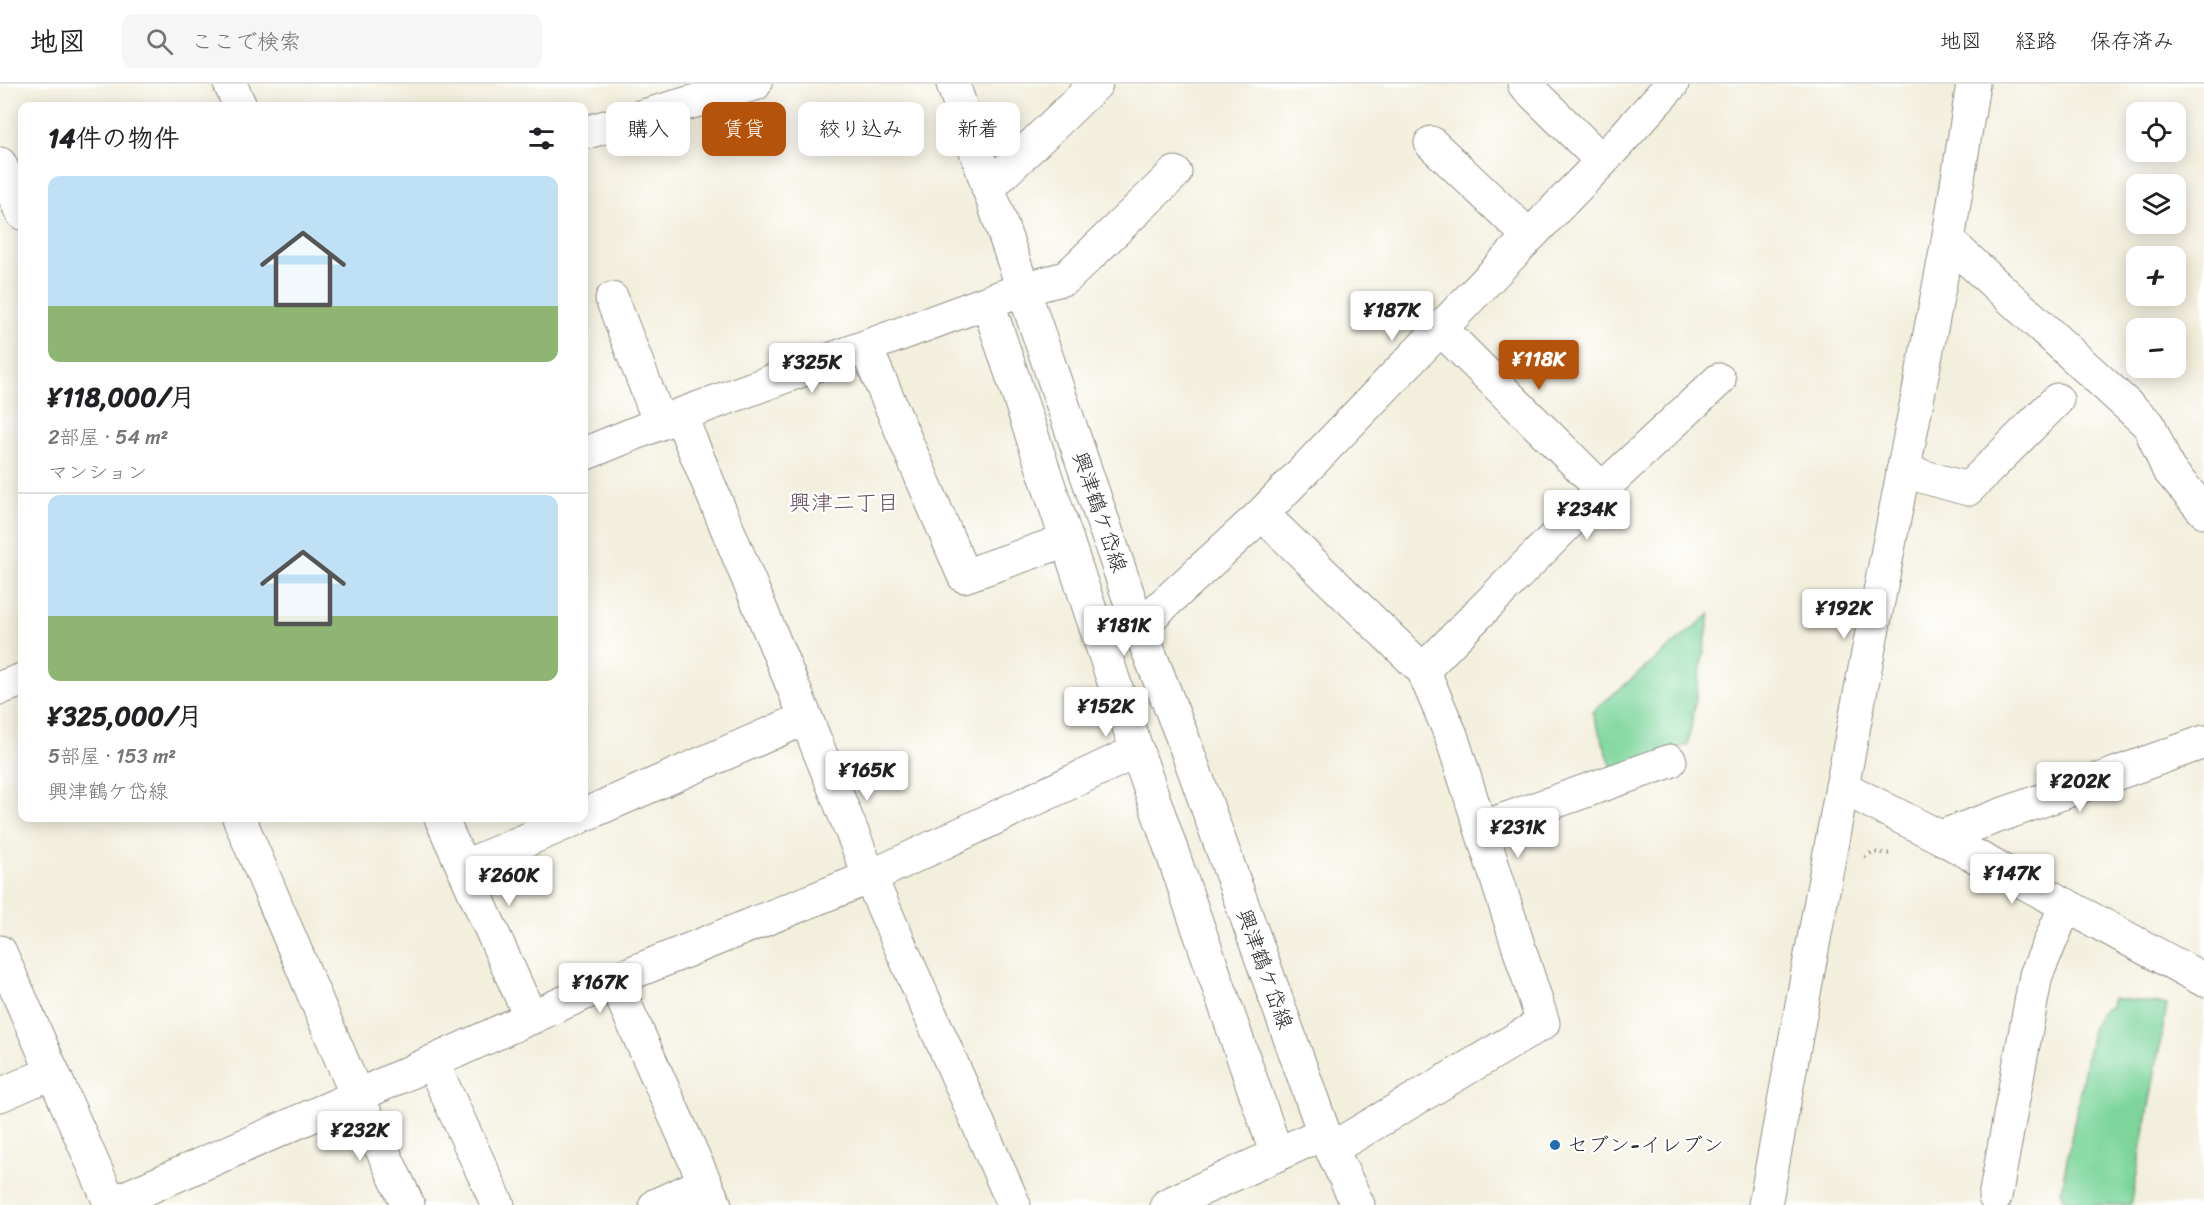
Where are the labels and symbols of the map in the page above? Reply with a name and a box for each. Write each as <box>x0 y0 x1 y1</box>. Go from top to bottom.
pin: ¥187K <box>1350 291 1434 342</box>
pin: ¥118K <box>1497 340 1581 391</box>
pin: ¥325K <box>770 343 854 394</box>
street label: 興津鶴ケ岱線 <box>1062 446 1138 578</box>
district label: 興津二丁目 <box>789 483 899 522</box>
pin: ¥234K <box>1545 490 1629 541</box>
pin: ¥192K <box>1802 589 1886 640</box>
pin: ¥181K <box>1082 606 1166 657</box>
pin: ¥152K <box>1064 687 1148 738</box>
pin: ¥165K <box>825 751 909 802</box>
pin: ¥202K <box>2038 762 2122 813</box>
pin: ¥231K <box>1476 808 1560 859</box>
pin: ¥147K <box>1970 854 2054 905</box>
pin: ¥260K <box>467 856 551 907</box>
street label: 興津鶴ケ岱線 <box>1226 903 1304 1035</box>
pin: ¥167K <box>558 963 642 1014</box>
pin: ¥232K <box>318 1111 402 1162</box>
place label: セブン-イレブン <box>1567 1126 1724 1164</box>
marker: セブン-イレブン <box>1548 1138 1562 1152</box>

